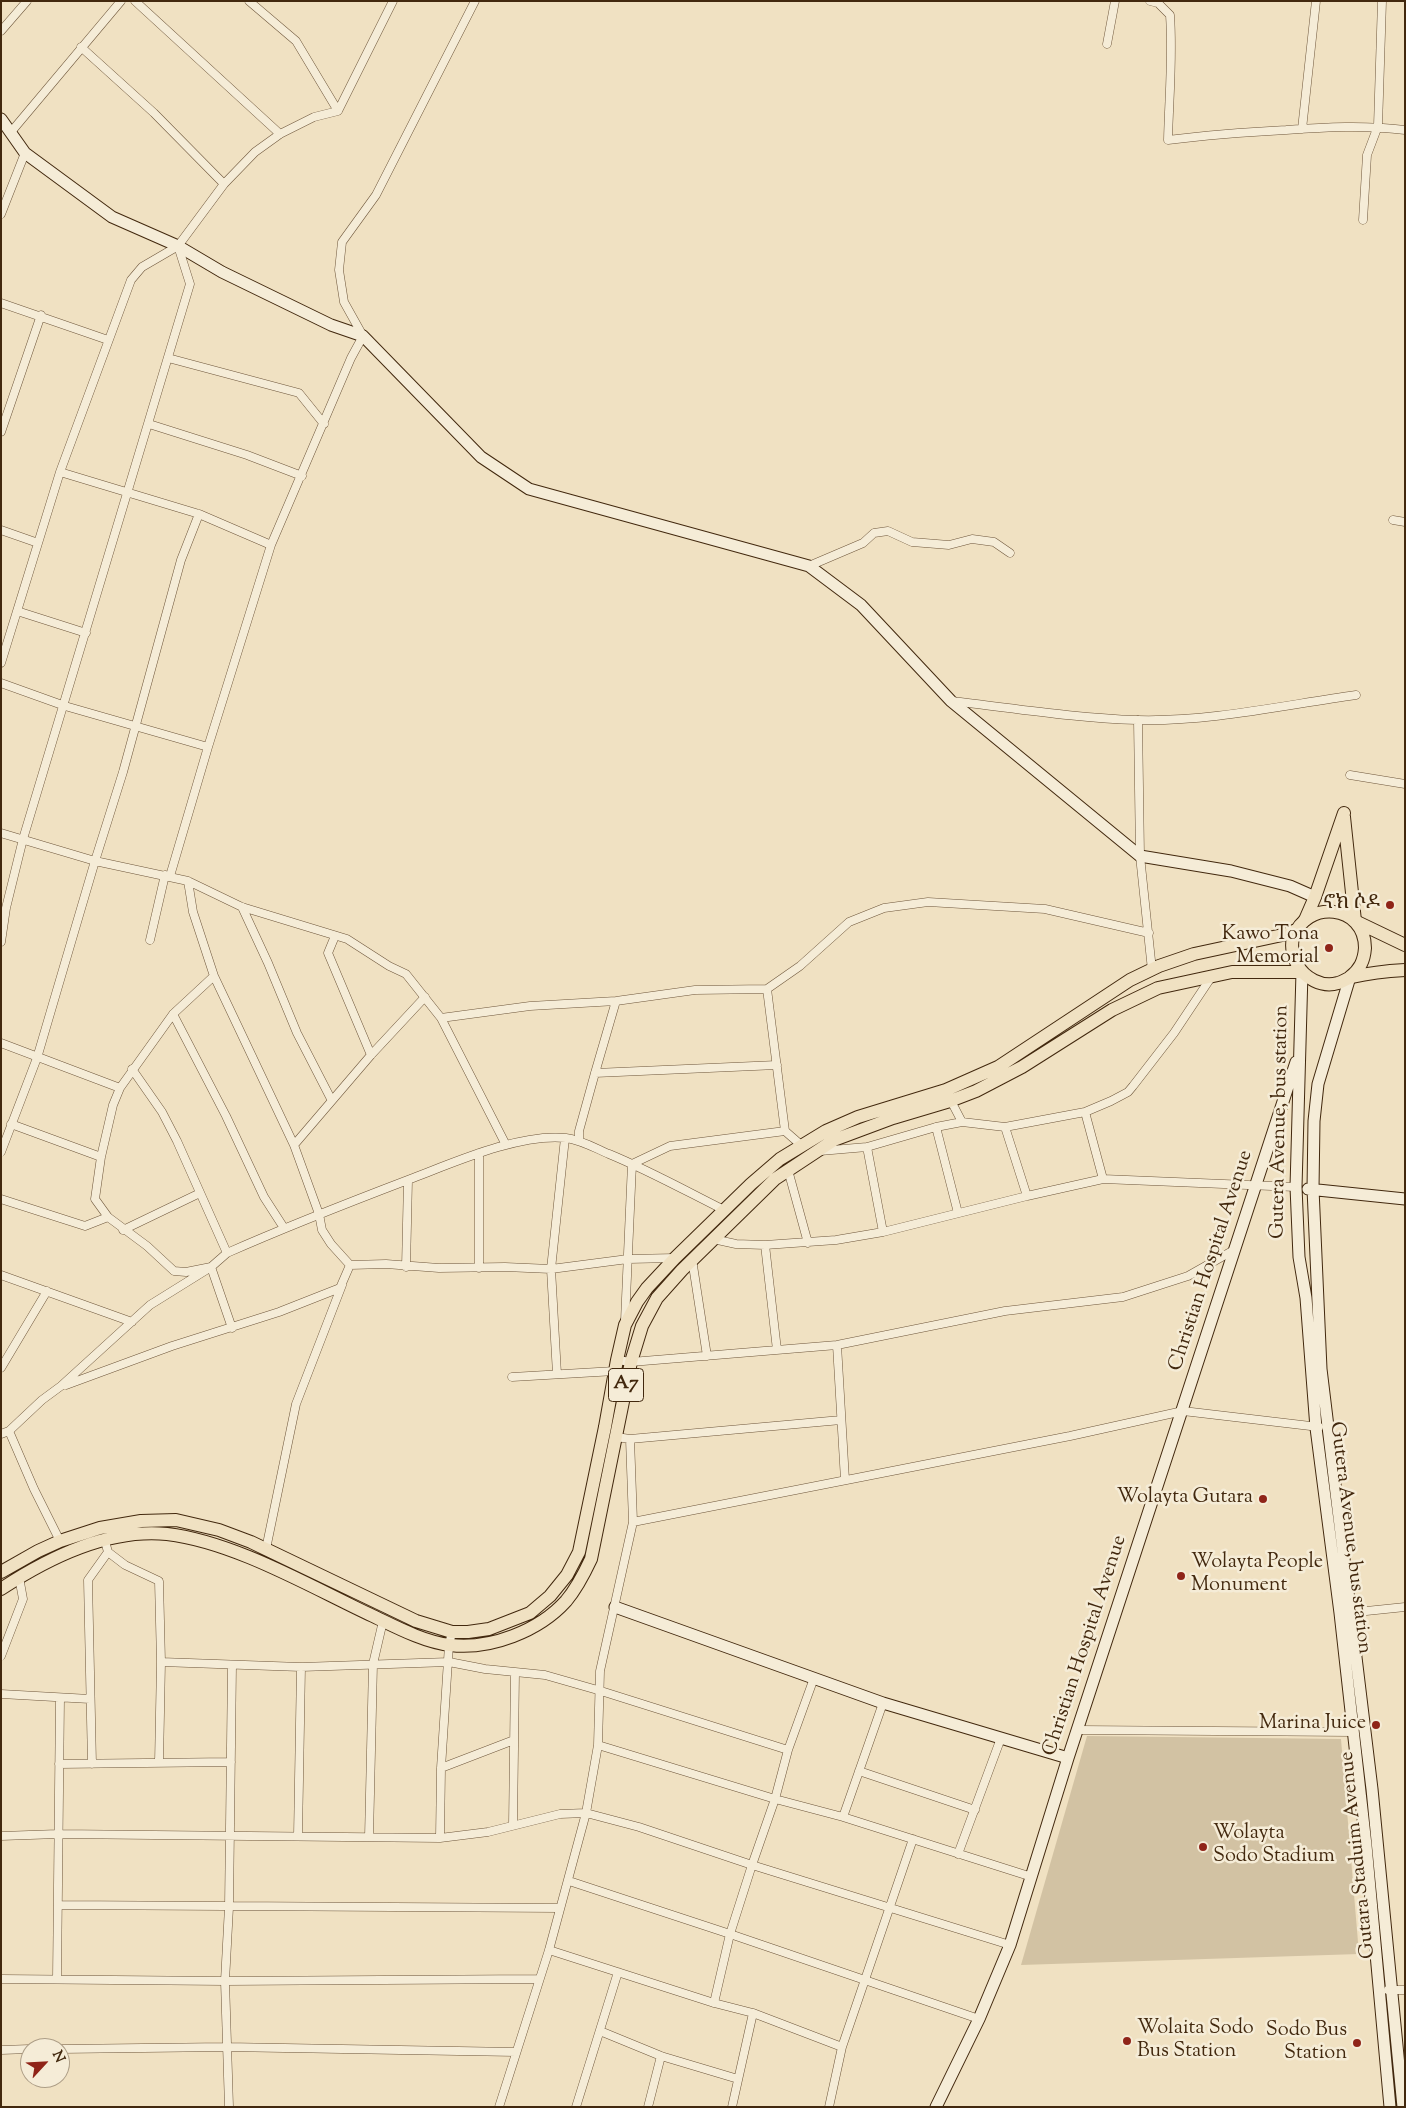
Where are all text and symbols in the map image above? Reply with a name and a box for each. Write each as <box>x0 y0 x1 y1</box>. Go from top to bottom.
place label: ኖክ ሶዶ <box>1324 893 1380 917</box>
marker: ኖክ ሶዶ <box>1384 899 1396 911</box>
place label: Kawo Tona Memorial <box>1222 924 1319 971</box>
marker: Kawo Tona Memorial <box>1323 942 1335 954</box>
street label: Gutera Avenue, bus station <box>1267 1005 1295 1239</box>
street label: Christian Hospital Avenue <box>1165 1148 1259 1374</box>
road number: A7 <box>608 1368 644 1402</box>
street label: Gutera Avenue, bus station <box>1323 1420 1375 1656</box>
place label: Wolayta Gutara <box>1117 1487 1253 1511</box>
marker: Wolayta Gutara <box>1257 1493 1269 1505</box>
street label: Christian Hospital Avenue <box>1039 1533 1133 1759</box>
place label: Wolayta People Monument <box>1191 1552 1323 1599</box>
marker: Wolayta People Monument <box>1175 1570 1187 1582</box>
place label: Marina Juice <box>1259 1713 1366 1737</box>
marker: Marina Juice <box>1370 1719 1382 1731</box>
street label: Gutara Staduim Avenue <box>1336 1750 1382 1960</box>
place label: Wolayta Sodo Stadium <box>1213 1823 1335 1870</box>
marker: Wolayta Sodo Stadium <box>1197 1841 1209 1853</box>
place label: Wolaita Sodo Bus Station <box>1137 2018 1254 2065</box>
place label: Sodo Bus Station <box>1266 2020 1347 2067</box>
marker: Wolaita Sodo Bus Station <box>1121 2035 1133 2047</box>
marker: Sodo Bus Station <box>1351 2037 1363 2049</box>
north arrow <box>20 2038 70 2088</box>
text: N <box>46 2048 69 2066</box>

